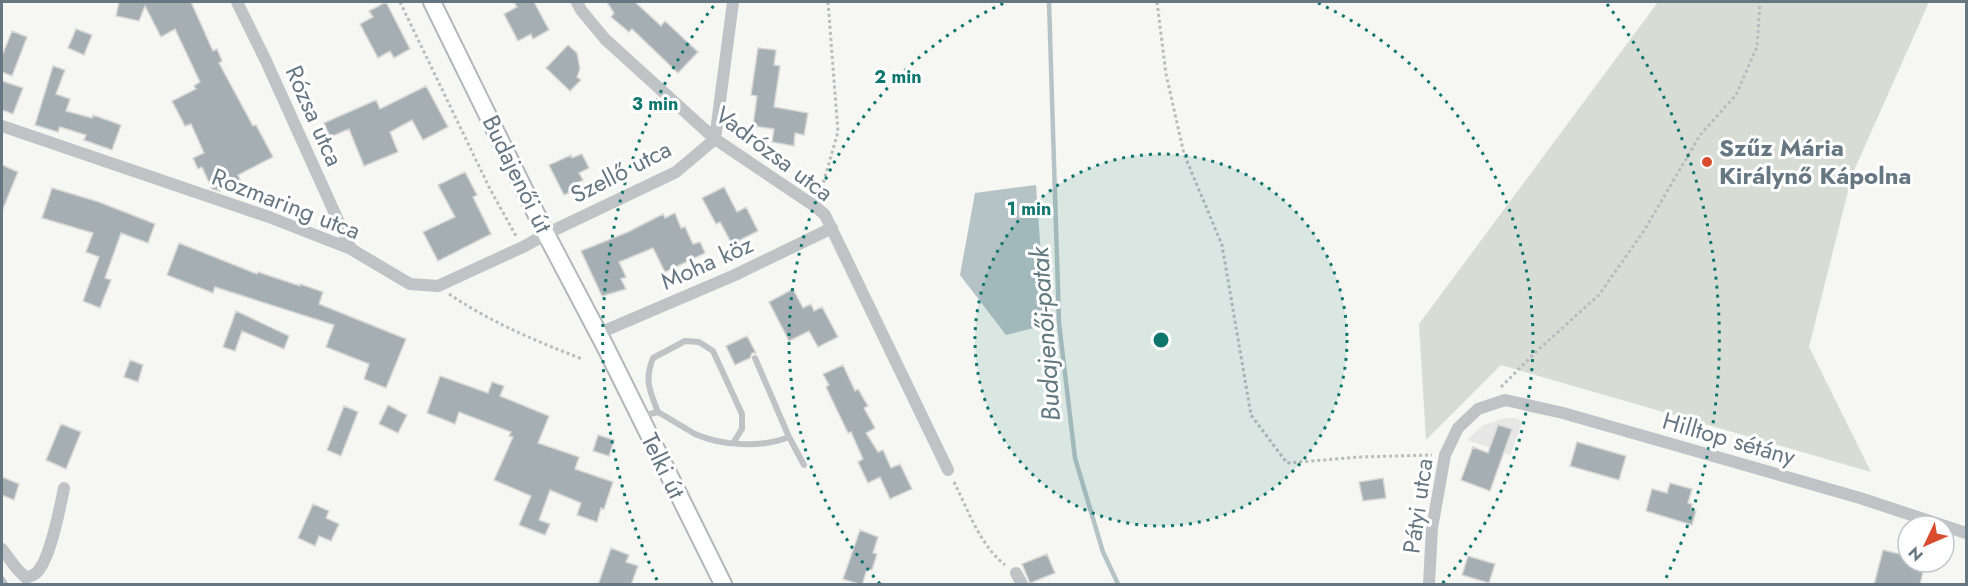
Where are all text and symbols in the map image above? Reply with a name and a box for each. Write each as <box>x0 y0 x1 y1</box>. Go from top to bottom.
street label: Rózsa utca <box>277 60 352 172</box>
text: 2 min <box>874 64 922 90</box>
text: 3 min <box>632 91 678 117</box>
street label: Vadrózsa utca <box>708 97 841 210</box>
street label: Budajenői út <box>474 109 561 239</box>
place label: Szűz Mária Királynő Kápolna <box>1719 130 1911 193</box>
street label: Szellő utca <box>564 131 677 212</box>
marker: Szűz Mária Királynő Kápolna <box>1700 155 1714 169</box>
street label: Rozmaring utca <box>207 159 366 248</box>
text: 1 min <box>1007 196 1051 222</box>
street label: Moha köz <box>655 227 759 298</box>
water label: Budajenői-patak <box>1020 244 1070 422</box>
centre of rings <box>1151 330 1171 350</box>
street label: Hilltop sétány <box>1659 403 1800 474</box>
street label: Telki út <box>633 427 694 505</box>
street label: Pátyi utca <box>1393 456 1442 556</box>
north arrow <box>1896 514 1956 574</box>
text: N <box>1903 542 1928 567</box>

